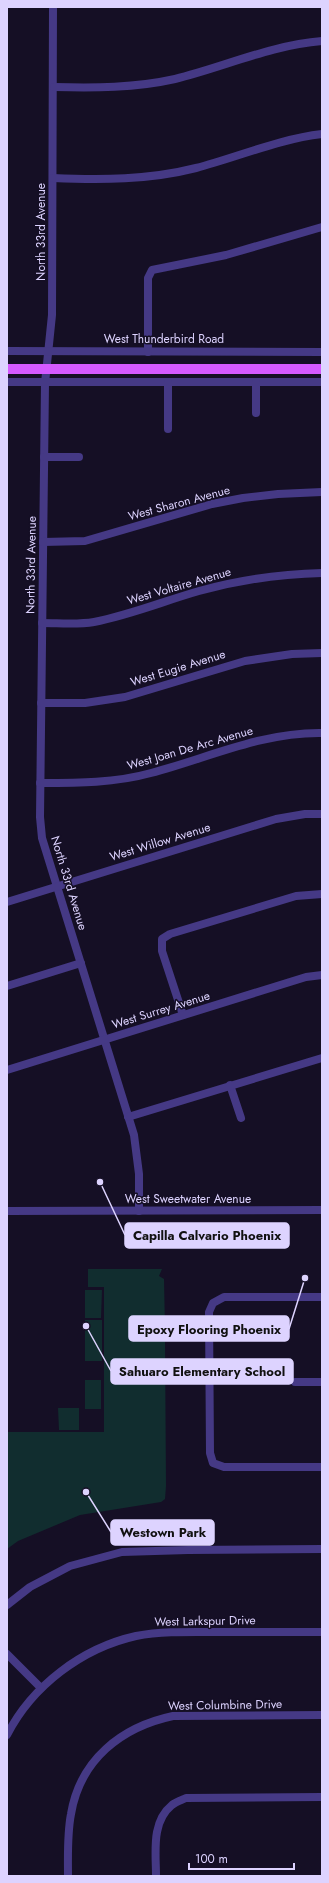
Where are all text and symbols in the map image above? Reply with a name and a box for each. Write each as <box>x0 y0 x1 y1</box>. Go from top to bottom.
street label: North 33rd Avenue <box>32 183 50 281</box>
street label: West Thunderbird Road <box>104 330 224 348</box>
street label: West Sharon Avenue <box>126 481 232 525</box>
street label: North 33rd Avenue <box>21 516 41 614</box>
street label: West Voltaire Avenue <box>125 563 233 609</box>
street label: West Eugie Avenue <box>128 645 228 691</box>
street label: West Joan De Arc Avenue <box>125 721 255 775</box>
street label: West Willow Avenue <box>107 818 213 866</box>
street label: North 33rd Avenue <box>46 834 92 932</box>
street label: West Surrey Avenue <box>110 987 212 1033</box>
street label: West Sweetwater Avenue <box>125 1190 251 1208</box>
callout: Capilla Calvario Phoenix <box>125 1223 289 1248</box>
text: Capilla Calvario Phoenix <box>133 1226 281 1245</box>
callout: Epoxy Flooring Phoenix <box>129 1316 289 1341</box>
text: Epoxy Flooring Phoenix <box>137 1320 281 1339</box>
callout: Sahuaro Elementary School <box>111 1359 293 1384</box>
text: Sahuaro Elementary School <box>119 1362 285 1381</box>
callout: Westown Park <box>111 1520 214 1545</box>
text: Westown Park <box>120 1523 207 1542</box>
street label: West Larkspur Drive <box>154 1611 256 1631</box>
street label: West Columbine Drive <box>168 1695 282 1715</box>
scale bar <box>189 1845 294 1871</box>
text: 100 m <box>195 1850 228 1868</box>

